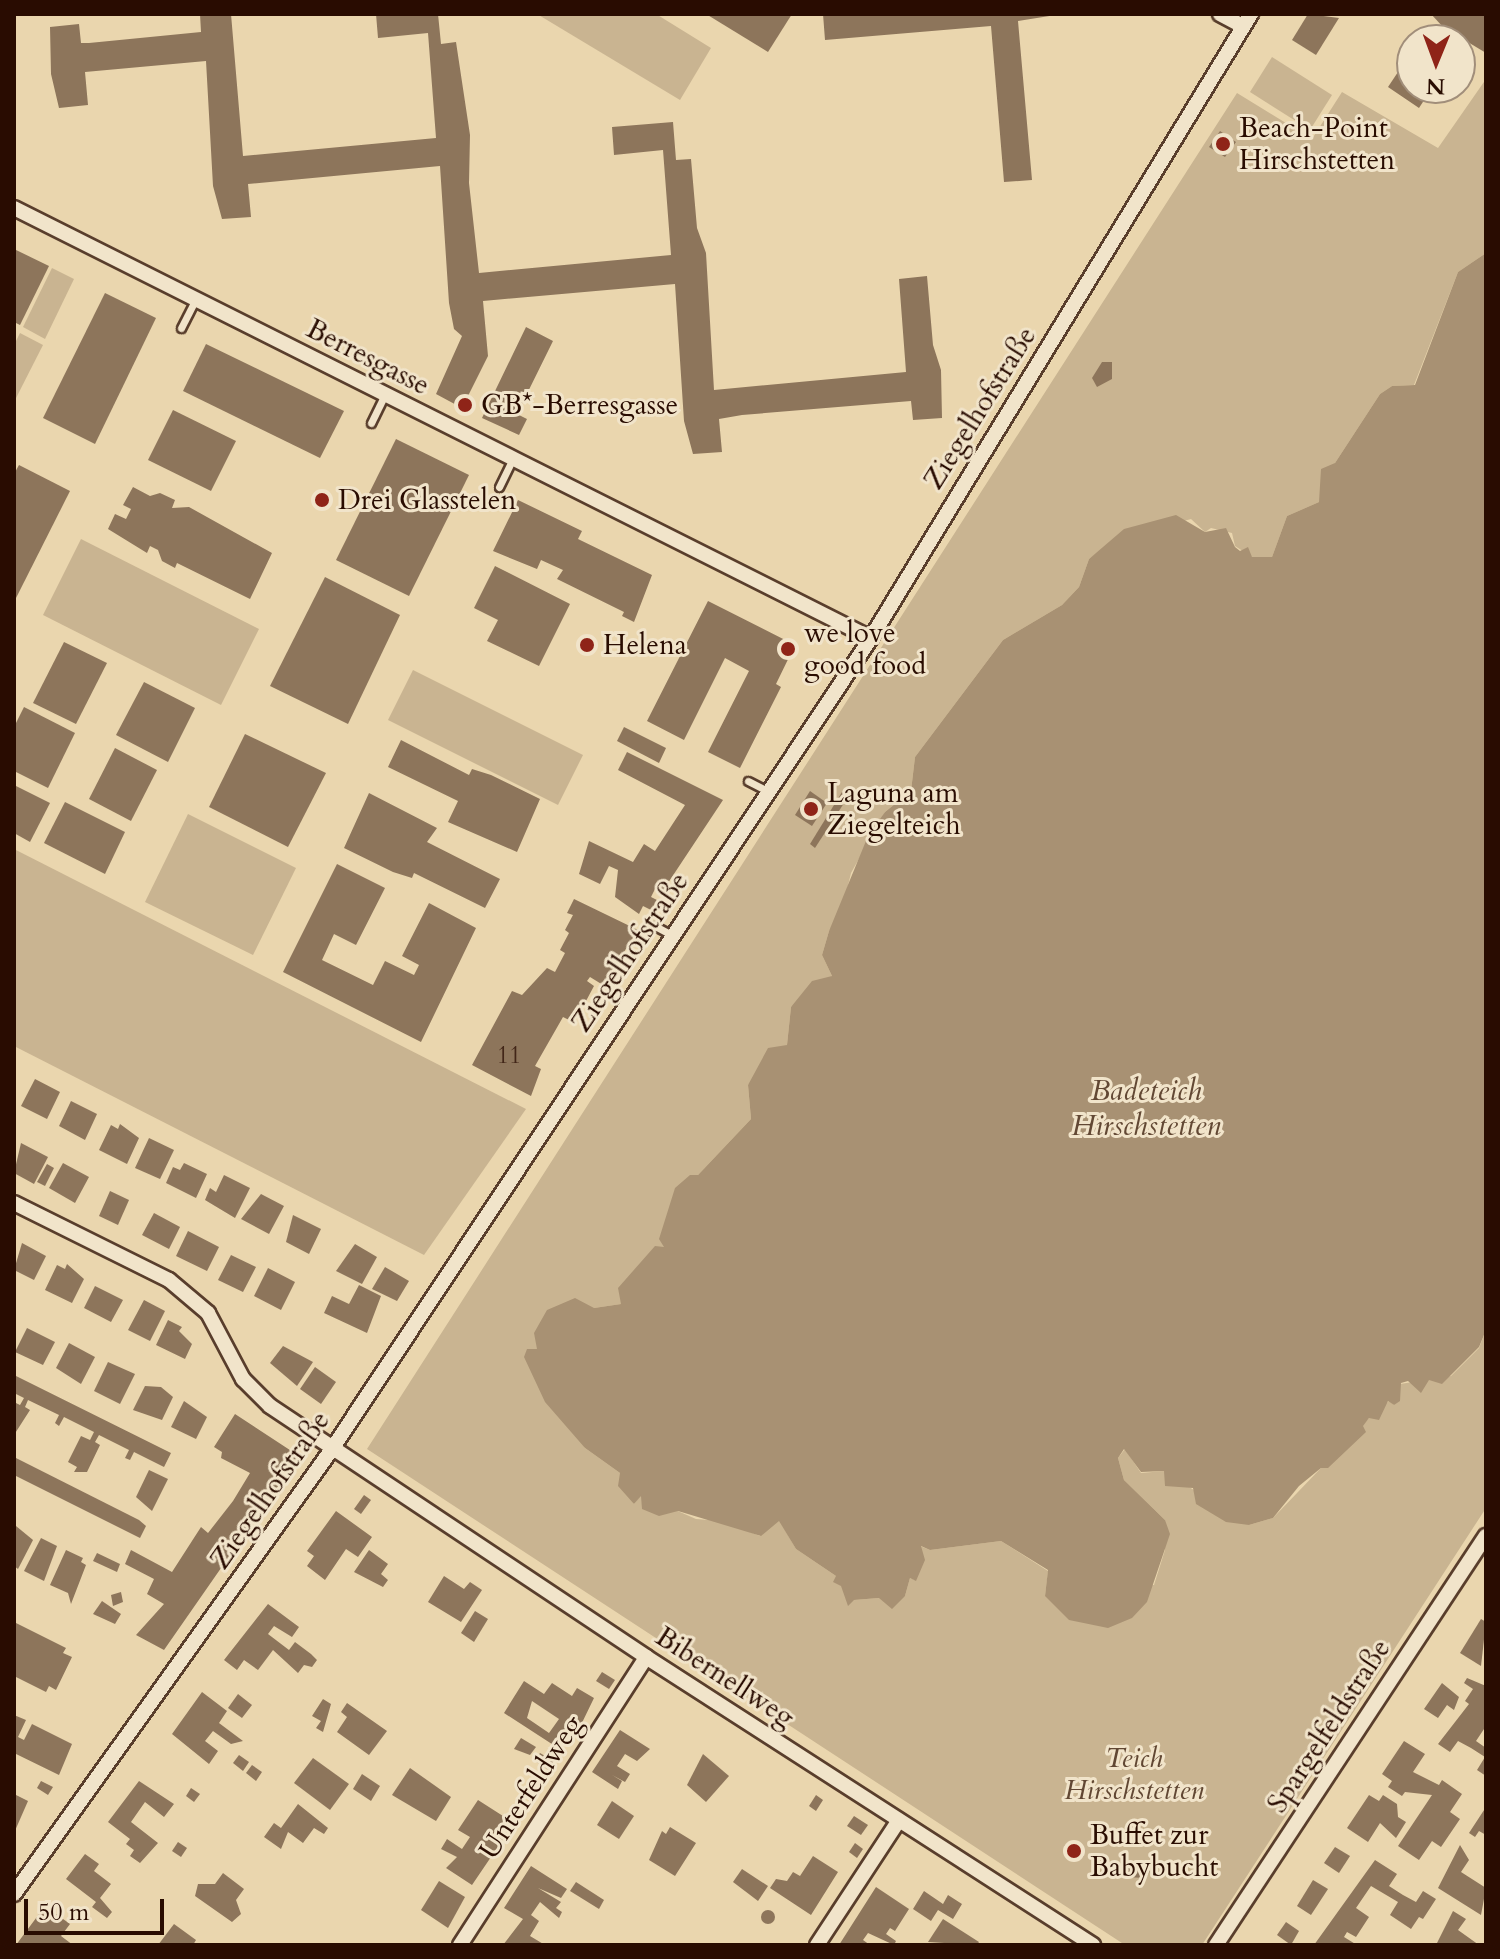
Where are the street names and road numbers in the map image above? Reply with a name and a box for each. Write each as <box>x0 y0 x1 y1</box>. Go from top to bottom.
street label: Berresgasse <box>301 312 435 402</box>
street label: Ziegelhofstraße <box>917 321 1043 495</box>
street label: Ziegelhofstraße <box>564 866 696 1038</box>
street label: Ziegelhofstraße <box>203 1405 337 1575</box>
street label: Bibernellweg <box>649 1620 801 1734</box>
street label: Spargelfeldstraße <box>1260 1633 1398 1819</box>
street label: Unterfeldweg <box>472 1709 590 1865</box>

